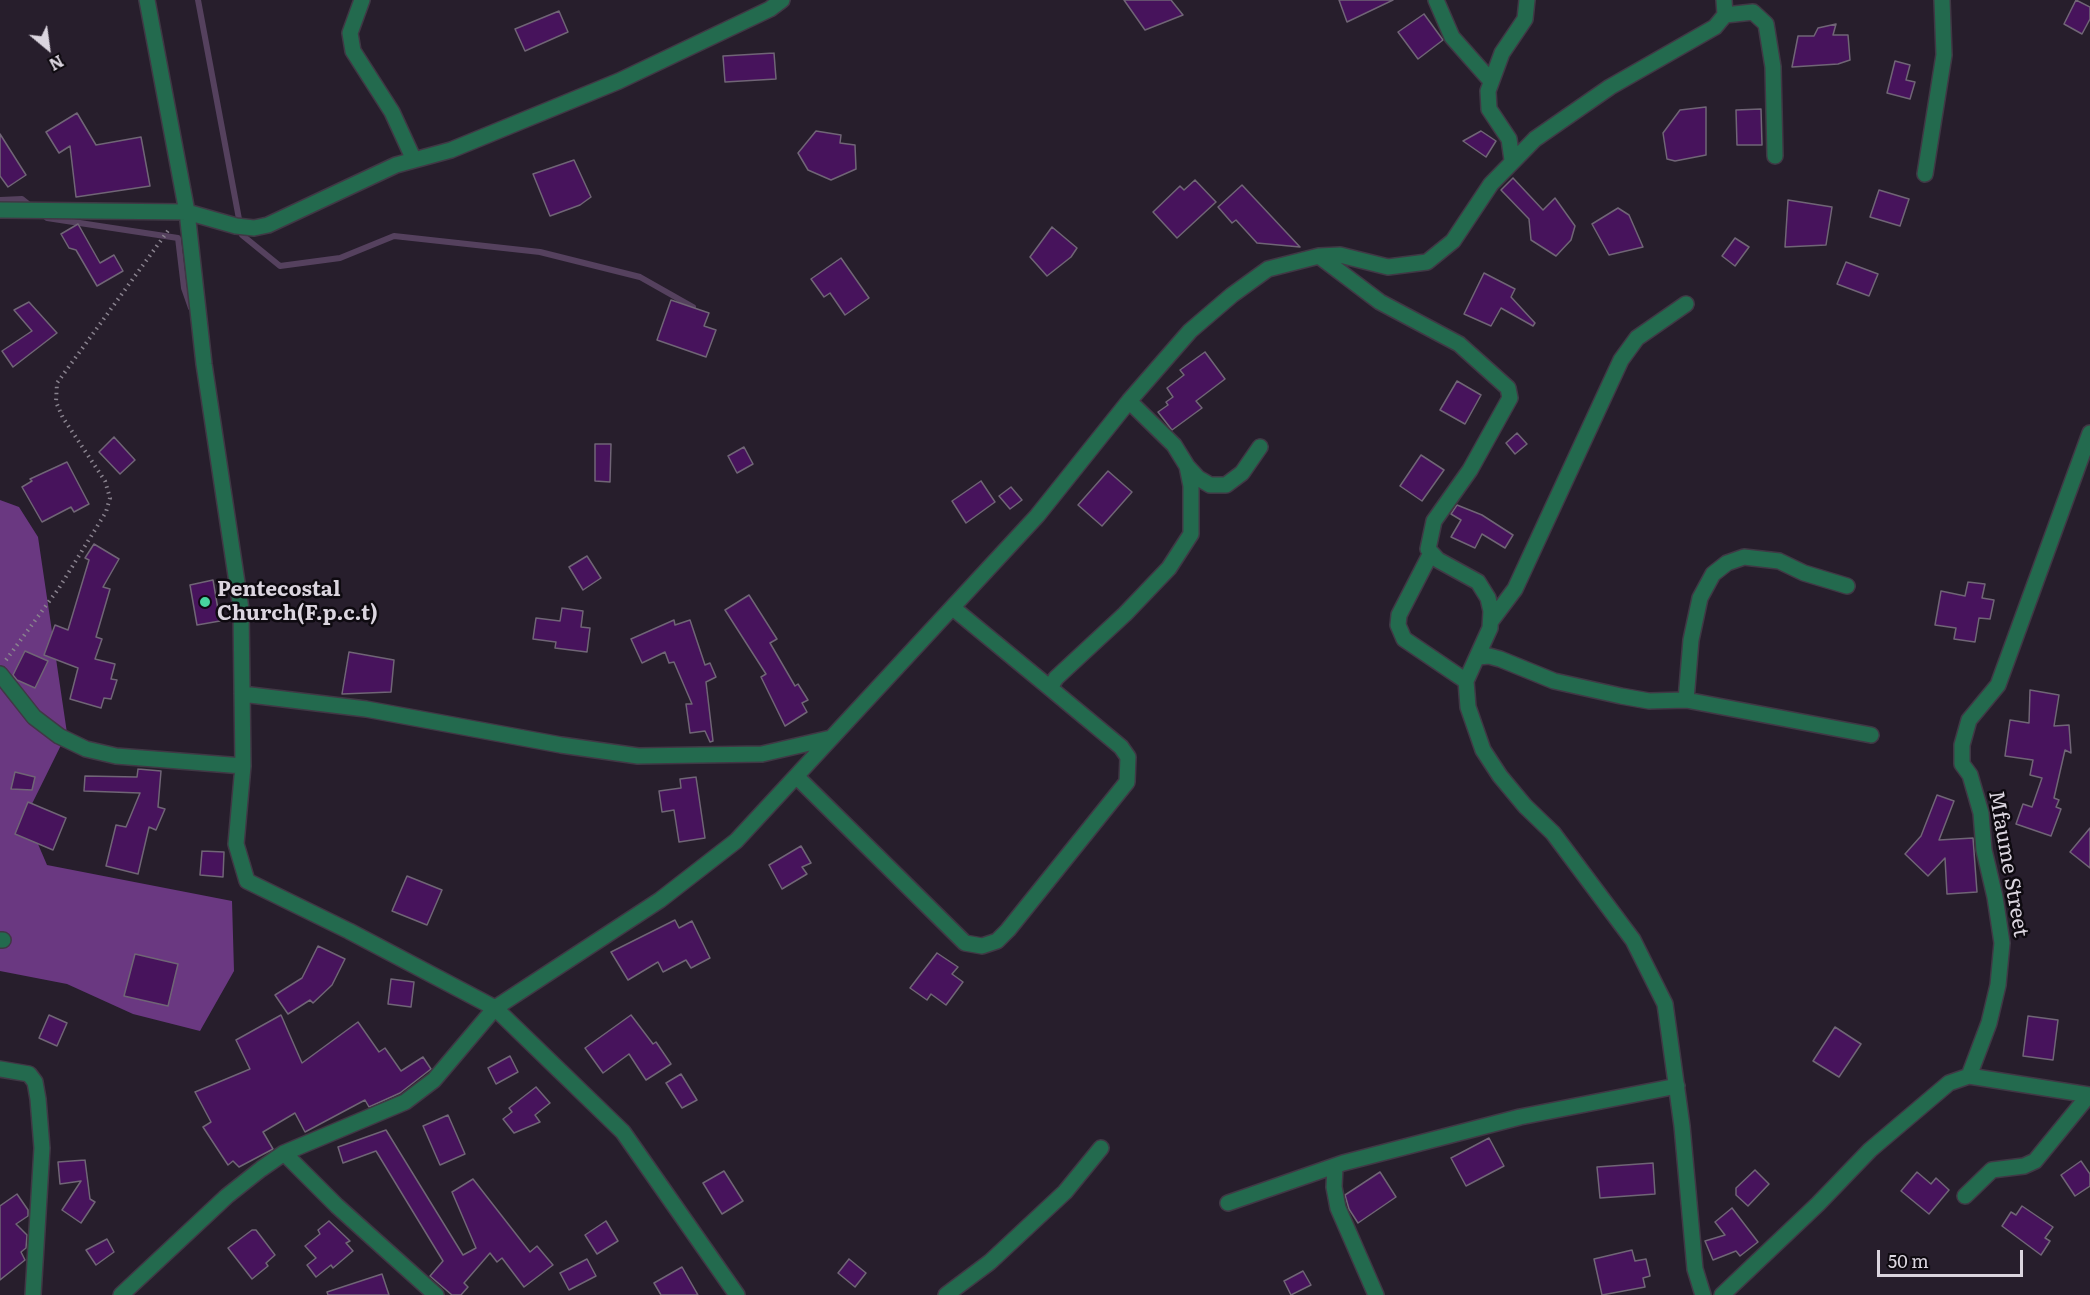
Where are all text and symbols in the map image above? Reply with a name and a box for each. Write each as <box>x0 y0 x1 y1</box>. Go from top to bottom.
north arrow <box>18 18 78 78</box>
text: N <box>45 50 68 77</box>
place label: Pentecostal Church(F.p.c.t) <box>217 577 378 627</box>
marker: Pentecostal Church(F.p.c.t) <box>198 595 212 609</box>
street label: Mfaume Street <box>1983 789 2033 939</box>
scale bar <box>1880 1238 2026 1276</box>
text: 50 m <box>1888 1247 1929 1274</box>

